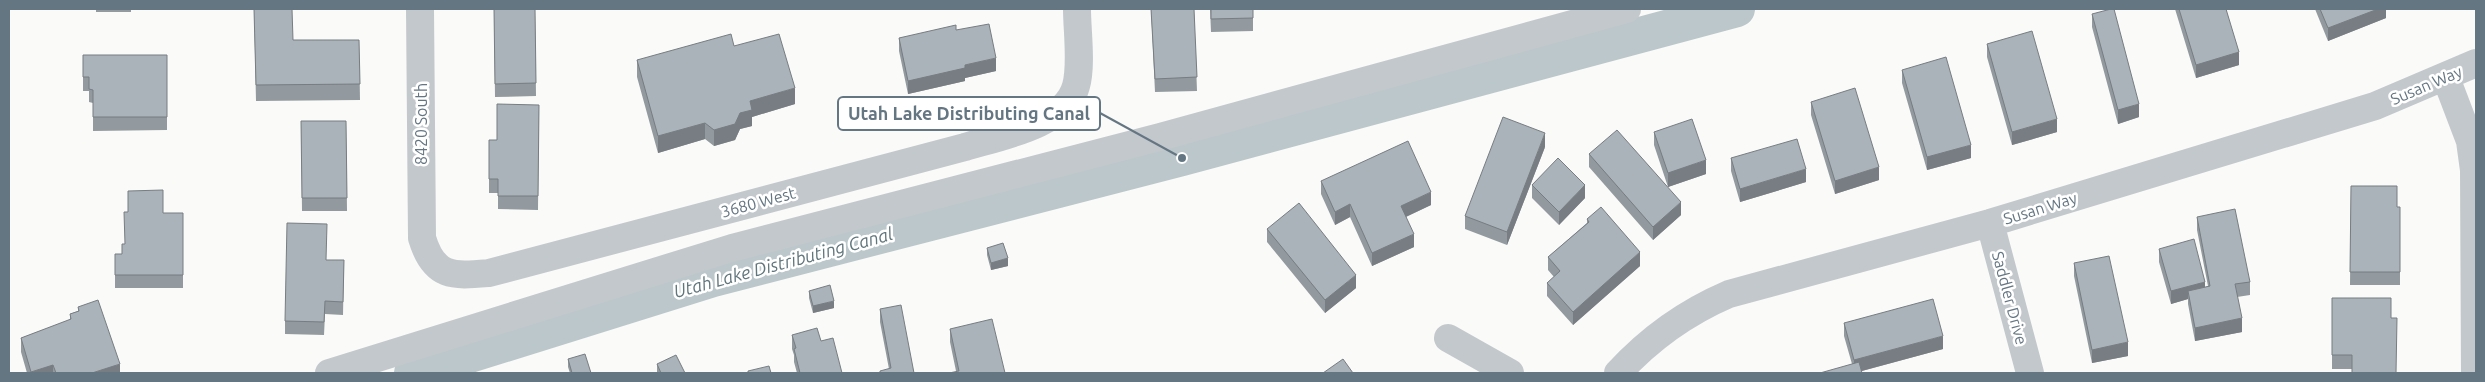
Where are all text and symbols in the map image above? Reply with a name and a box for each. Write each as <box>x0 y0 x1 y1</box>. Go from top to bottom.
street label: Susan Way <box>2388 62 2465 108</box>
street label: 8420 South <box>412 83 430 165</box>
callout: Utah Lake Distributing Canal <box>838 97 1100 130</box>
text: Utah Lake Distributing Canal <box>848 103 1091 123</box>
street label: 3680 West <box>719 183 798 221</box>
street label: Susan Way <box>2001 188 2079 228</box>
water label: Utah Lake Distributing Canal <box>671 223 895 301</box>
street label: Saddler Drive <box>1989 249 2031 347</box>

